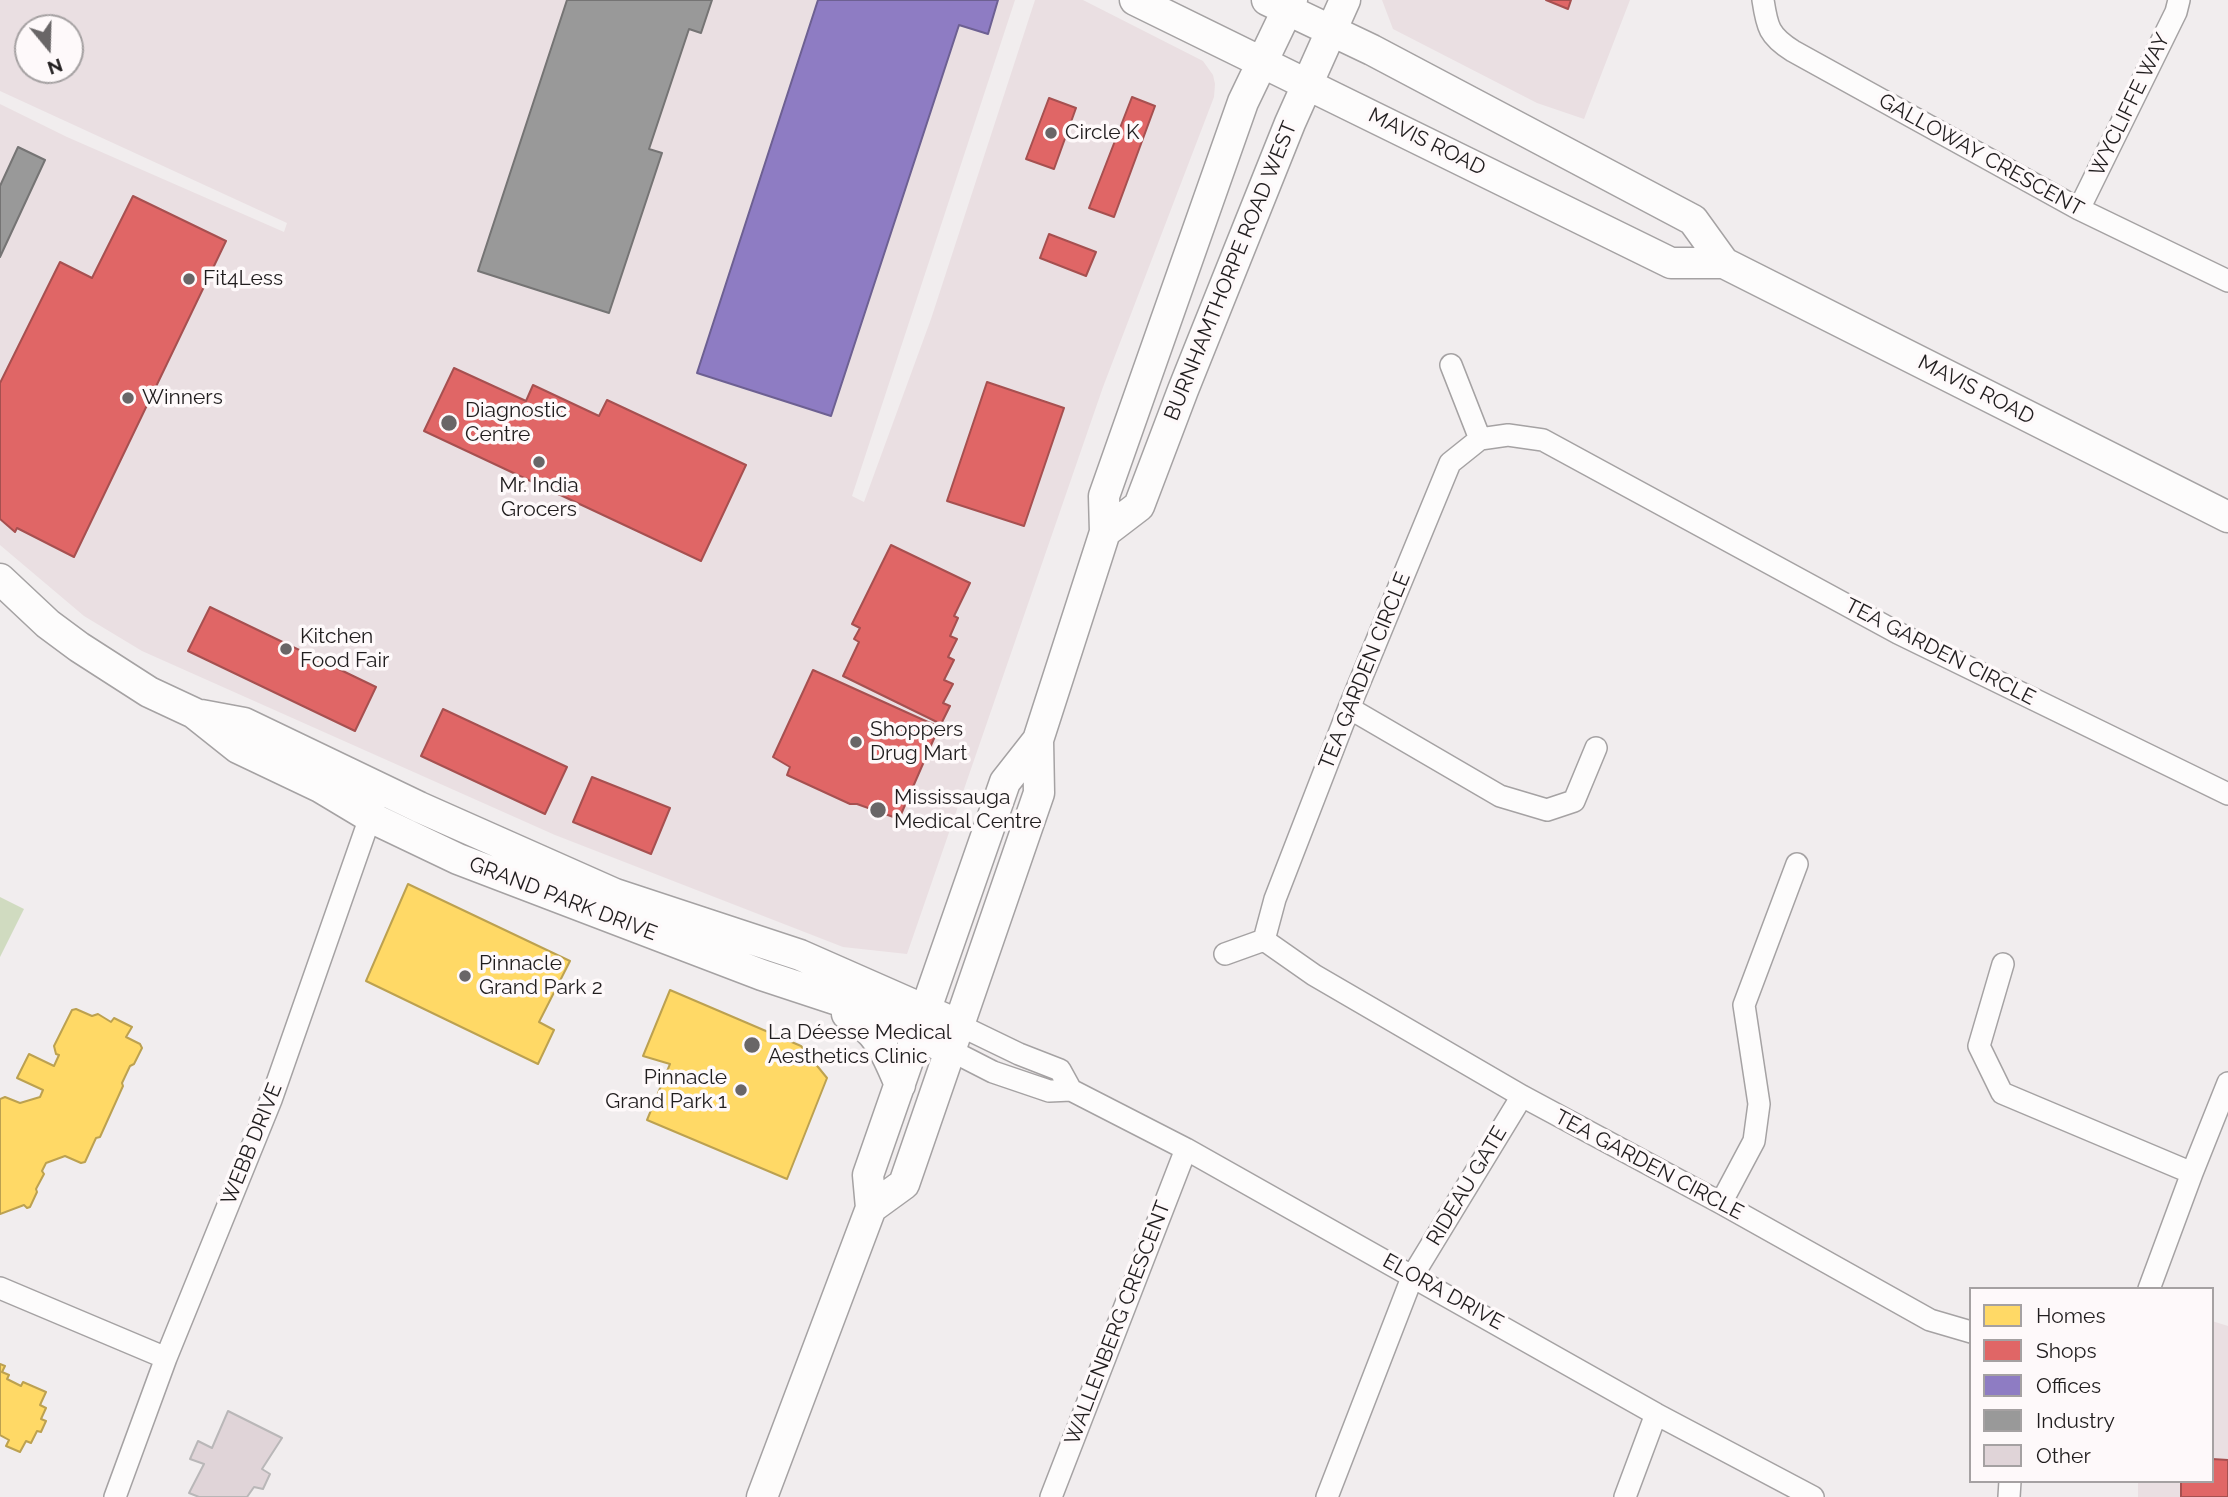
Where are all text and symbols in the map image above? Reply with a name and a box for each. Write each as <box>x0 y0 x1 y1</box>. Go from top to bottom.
north arrow <box>14 14 84 84</box>
street label: WYCLIFFE WAY <box>2084 29 2176 181</box>
text: N <box>45 54 66 80</box>
street label: GALLOWAY CRESCENT <box>1874 88 2088 222</box>
street label: MAVIS ROAD <box>1364 103 1490 181</box>
street label: BURNHAMTHORPE ROAD WEST <box>1159 118 1303 424</box>
place label: Circle K <box>1065 120 1139 146</box>
marker: Circle K <box>1043 125 1059 141</box>
place label: Fit4Less <box>203 266 283 292</box>
marker: Fit4Less <box>181 271 197 287</box>
street label: MAVIS ROAD <box>1914 350 2038 430</box>
place label: Winners <box>142 385 223 411</box>
marker: Winners <box>120 390 136 406</box>
place label: Diagnostic Centre <box>465 398 567 448</box>
marker: Diagnostic Centre <box>439 413 459 433</box>
marker: Mr. India Grocers <box>531 454 547 470</box>
place label: Mr. India Grocers <box>499 473 579 523</box>
street label: TEA GARDEN CIRCLE <box>1314 569 1416 773</box>
street label: TEA GARDEN CIRCLE <box>1841 593 2039 711</box>
place label: Kitchen Food Fair <box>300 624 389 674</box>
marker: Kitchen Food Fair <box>278 641 294 657</box>
place label: Shoppers Drug Mart <box>870 717 967 767</box>
marker: Shoppers Drug Mart <box>848 734 864 750</box>
place label: Mississauga Medical Centre <box>894 785 1042 835</box>
marker: Mississauga Medical Centre <box>868 800 888 820</box>
street label: GRAND PARK DRIVE <box>465 852 661 946</box>
place label: Pinnacle Grand Park 2 <box>479 951 603 1001</box>
marker: Pinnacle Grand Park 2 <box>457 968 473 984</box>
place label: La Déesse Medical Aesthetics Clinic <box>768 1020 952 1070</box>
marker: La Déesse Medical Aesthetics Clinic <box>742 1035 762 1055</box>
place label: Pinnacle Grand Park 1 <box>605 1065 727 1115</box>
street label: WEBB DRIVE <box>216 1079 288 1209</box>
marker: Pinnacle Grand Park 1 <box>733 1082 749 1098</box>
street label: TEA GARDEN CIRCLE <box>1550 1105 1748 1225</box>
street label: RIDEAU GATE <box>1421 1122 1513 1250</box>
street label: WALLENBERG CRESCENT <box>1060 1198 1176 1448</box>
street label: ELORA DRIVE <box>1378 1248 1508 1336</box>
legend <box>1969 1287 2214 1483</box>
text: Homes <box>2036 1303 2106 1328</box>
text: Shops <box>2036 1338 2097 1363</box>
text: Offices <box>2036 1373 2101 1398</box>
text: Industry <box>2036 1408 2115 1433</box>
text: Other <box>2036 1443 2091 1468</box>

